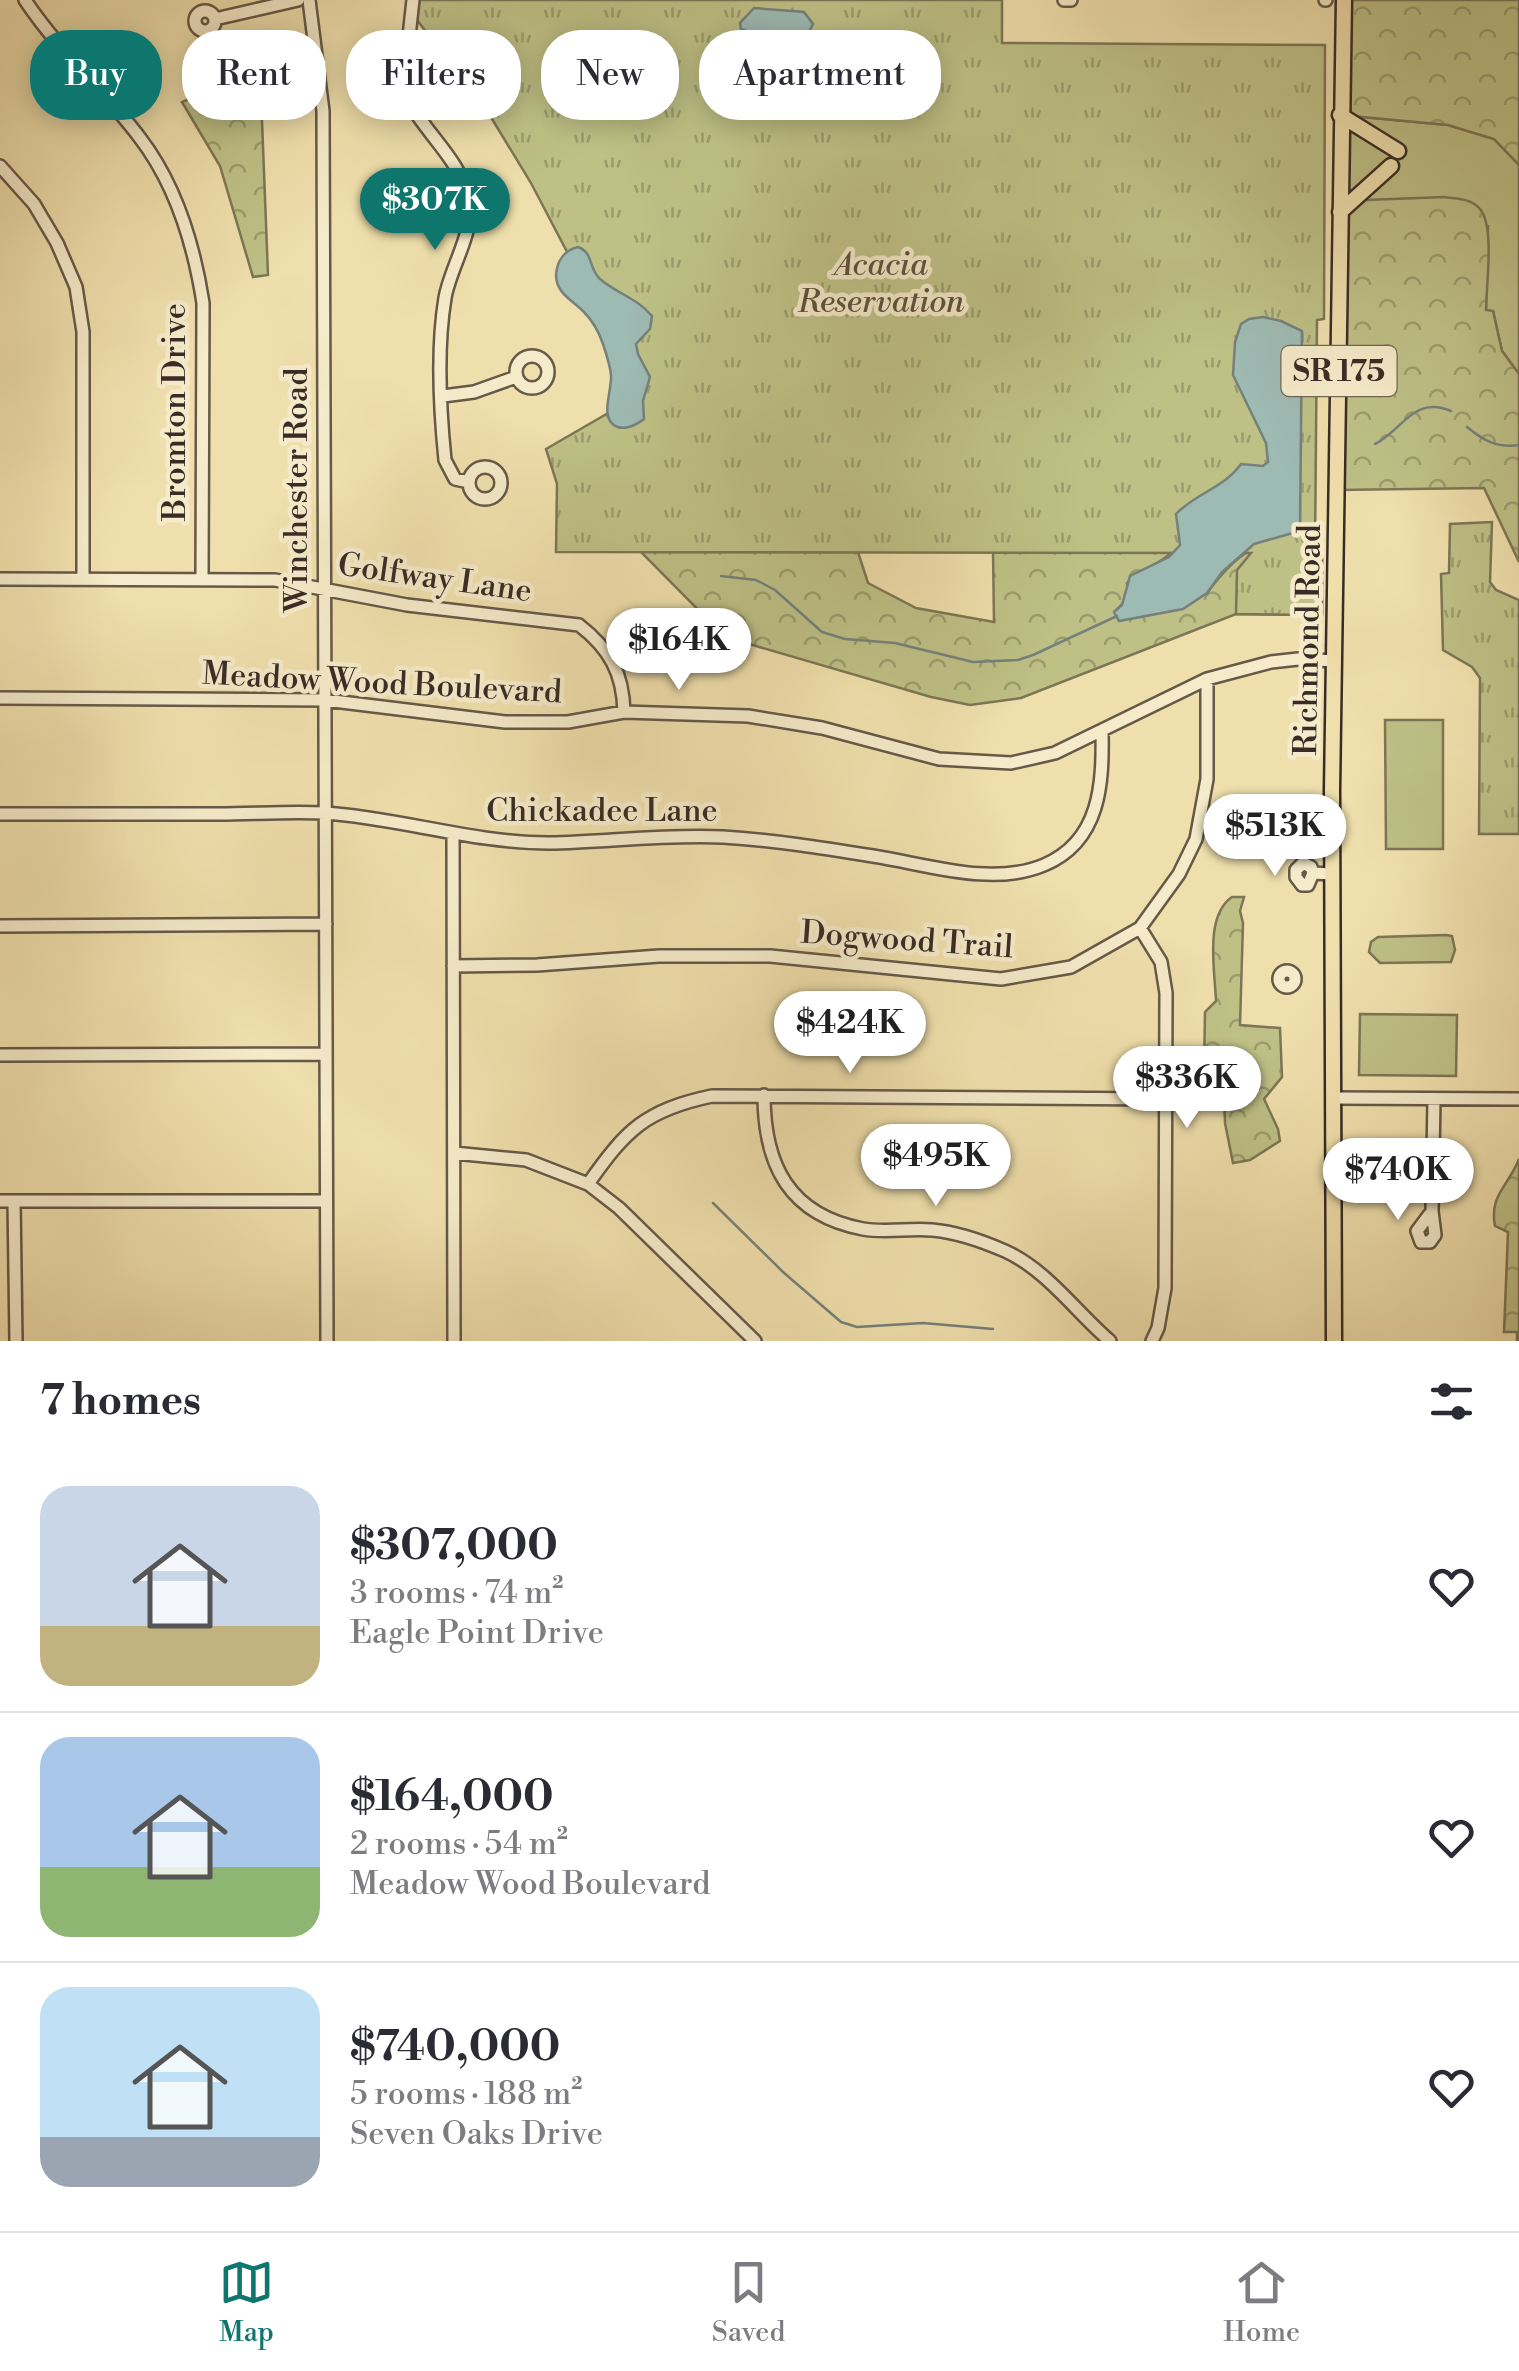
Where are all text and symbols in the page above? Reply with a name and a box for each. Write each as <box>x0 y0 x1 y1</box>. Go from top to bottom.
chip: Buy <box>30 30 162 120</box>
chip: Rent <box>182 30 326 120</box>
chip: Filters <box>346 30 521 120</box>
chip: New <box>541 30 679 120</box>
chip: Apartment <box>699 30 941 120</box>
pin: $307K <box>365 168 505 253</box>
text: $307K <box>382 180 488 220</box>
park label: Acacia Reservation <box>797 245 965 322</box>
street label: Bromton Drive <box>155 303 195 522</box>
road number: SR 175 <box>1282 346 1396 396</box>
street label: Winchester Road <box>277 368 317 613</box>
street label: Richmond Road <box>1286 524 1330 756</box>
street label: Golfway Lane <box>335 545 534 611</box>
pin: $164K <box>609 608 749 693</box>
text: $164K <box>628 620 730 660</box>
street label: Meadow Wood Boulevard <box>201 654 563 712</box>
street label: Chickadee Lane <box>486 791 718 831</box>
pin: $513K <box>1205 794 1345 879</box>
text: $513K <box>1225 806 1325 846</box>
street label: Dogwood Trail <box>799 913 1015 967</box>
pin: $424K <box>780 991 920 1076</box>
text: $424K <box>796 1003 904 1043</box>
pin: $336K <box>1117 1046 1257 1131</box>
text: $336K <box>1135 1058 1239 1098</box>
pin: $495K <box>866 1124 1006 1209</box>
text: $495K <box>883 1136 989 1176</box>
pin: $740K <box>1328 1138 1468 1223</box>
text: $740K <box>1345 1150 1451 1190</box>
icon: filters <box>1424 1374 1479 1429</box>
text: 7 homes <box>40 1375 201 1428</box>
text: $307,000 <box>350 1520 558 1573</box>
icon: home <box>120 1526 240 1646</box>
icon: heart <box>1424 1559 1479 1614</box>
text: 3 rooms · 74 m² <box>350 1573 563 1613</box>
text: Eagle Point Drive <box>350 1613 604 1653</box>
text: $164,000 <box>350 1771 554 1824</box>
icon: home <box>120 1777 240 1897</box>
icon: heart <box>1424 1810 1479 1865</box>
text: 2 rooms · 54 m² <box>350 1824 568 1864</box>
text: Meadow Wood Boulevard <box>350 1864 710 1904</box>
text: $740,000 <box>350 2021 560 2074</box>
icon: home <box>120 2027 240 2147</box>
icon: heart <box>1424 2060 1479 2115</box>
text: 5 rooms · 188 m² <box>350 2074 582 2114</box>
text: Seven Oaks Drive <box>350 2114 603 2154</box>
tab: Map <box>219 2255 274 2350</box>
tab: Saved <box>712 2255 785 2350</box>
tab: Home <box>1223 2255 1300 2350</box>

